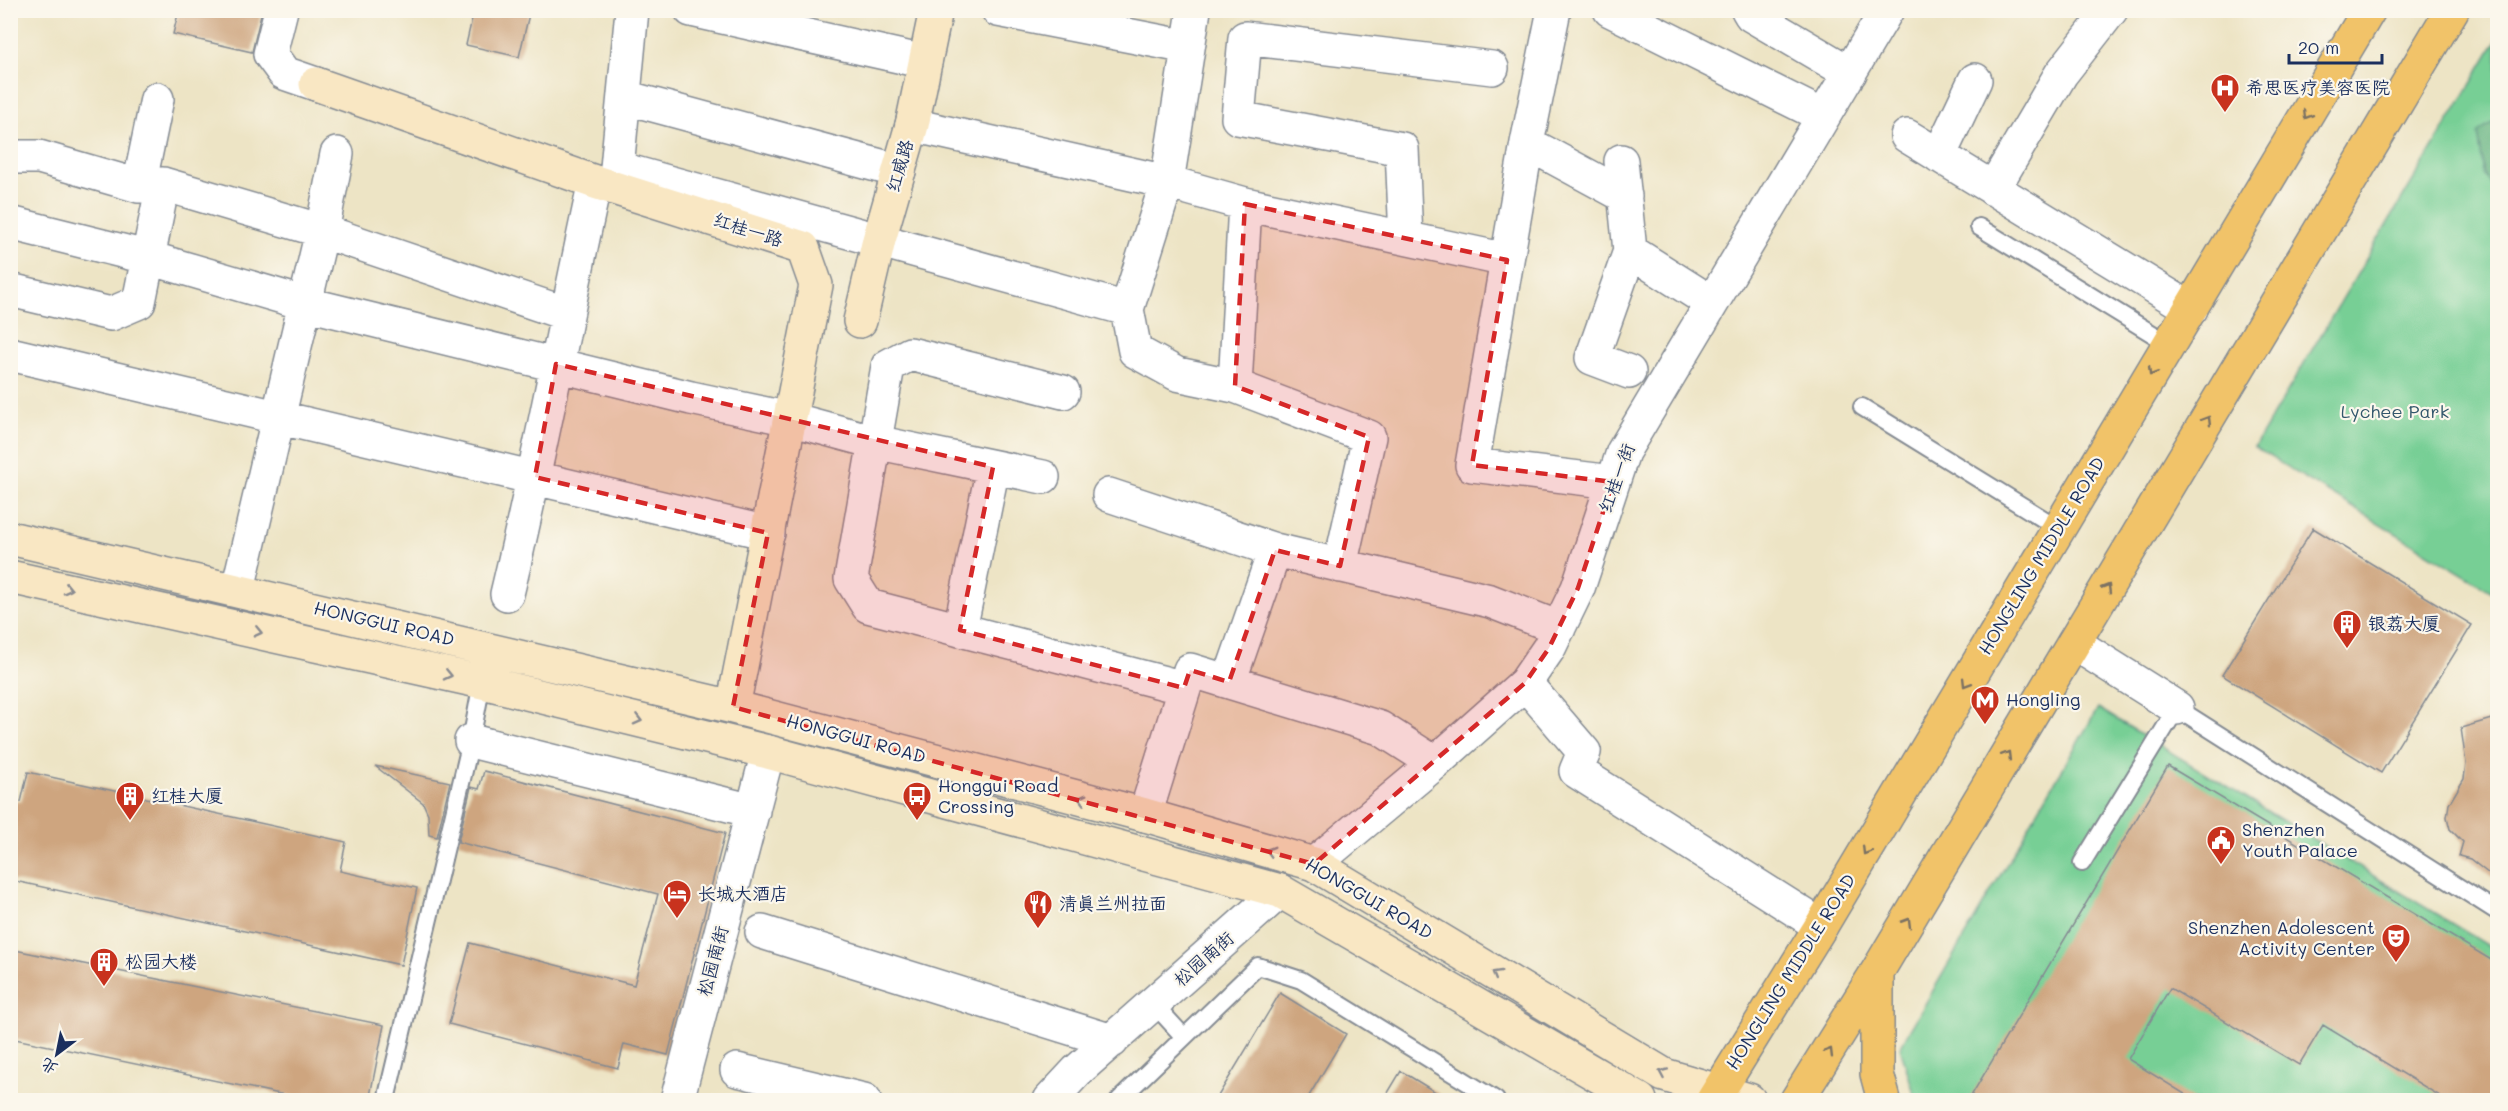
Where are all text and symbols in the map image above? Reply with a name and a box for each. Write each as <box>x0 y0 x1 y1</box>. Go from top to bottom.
scale bar <box>2289 27 2382 65</box>
text: 20 m <box>2298 35 2339 59</box>
hospital icon: 希思医疗美容医院 <box>2209 72 2241 114</box>
place label: 希思医疗美容医院 <box>2246 75 2390 99</box>
one-way arrow <box>2303 109 2314 119</box>
street label: 红威路 <box>880 136 918 195</box>
street label: 红桂一路 <box>710 207 786 252</box>
one-way arrow <box>2148 366 2160 376</box>
park label: Lychee Park <box>2341 399 2449 423</box>
one-way arrow <box>2200 416 2212 426</box>
street label: 红桂一街 <box>1592 440 1640 516</box>
street label: HONGLING MIDDLE ROAD <box>1973 452 2110 659</box>
one-way arrow <box>62 582 72 595</box>
one-way arrow <box>2100 584 2112 594</box>
street label: HONGGUI ROAD <box>312 595 457 651</box>
building icon: 银荔大厦 <box>2331 608 2363 650</box>
place label: 银荔大厦 <box>2368 611 2440 635</box>
one-way arrow <box>253 625 263 638</box>
one-way arrow <box>443 667 453 680</box>
one-way arrow <box>1961 677 1973 687</box>
metro station icon: Hongling <box>1969 684 2001 726</box>
place label: Hongling <box>2006 687 2080 711</box>
street label: HONGGUI ROAD <box>784 708 929 768</box>
one-way arrow <box>633 713 643 726</box>
one-way arrow <box>2000 751 2012 761</box>
place label: Honggui Road Crossing <box>938 773 1058 818</box>
building icon: 红桂大厦 <box>114 780 146 822</box>
bus stop icon: Honggui Road Crossing <box>901 780 933 822</box>
place label: 红桂大厦 <box>151 783 223 807</box>
one-way arrow <box>1078 793 1088 806</box>
place label: Shenzhen Youth Palace <box>2242 817 2358 862</box>
public building icon: Shenzhen Youth Palace <box>2205 824 2237 866</box>
one-way arrow <box>1862 845 1873 855</box>
one-way arrow <box>1265 846 1276 858</box>
street label: HONGGUI ROAD <box>1301 852 1438 944</box>
street label: HONGLING MIDDLE ROAD <box>1720 869 1860 1074</box>
hotel icon: 长城大酒店 <box>661 878 693 920</box>
place label: 长城大酒店 <box>698 881 788 905</box>
restaurant icon: 清真兰州拉面 <box>1022 888 1054 930</box>
place label: 清真兰州拉面 <box>1059 891 1167 915</box>
place label: Shenzhen Adolescent Activity Center <box>2188 915 2375 960</box>
one-way arrow <box>1900 918 1911 928</box>
theatre icon: Shenzhen Adolescent Activity Center <box>2380 922 2412 964</box>
street label: 松园南街 <box>691 923 733 999</box>
street label: 松园南街 <box>1168 926 1238 991</box>
building icon: 松园大楼 <box>88 946 120 988</box>
place label: 松园大楼 <box>125 949 197 973</box>
one-way arrow <box>1492 969 1502 981</box>
north arrow <box>27 1024 87 1084</box>
one-way arrow <box>1822 1048 1834 1058</box>
text: 北 <box>36 1054 61 1080</box>
one-way arrow <box>1659 1068 1670 1080</box>

